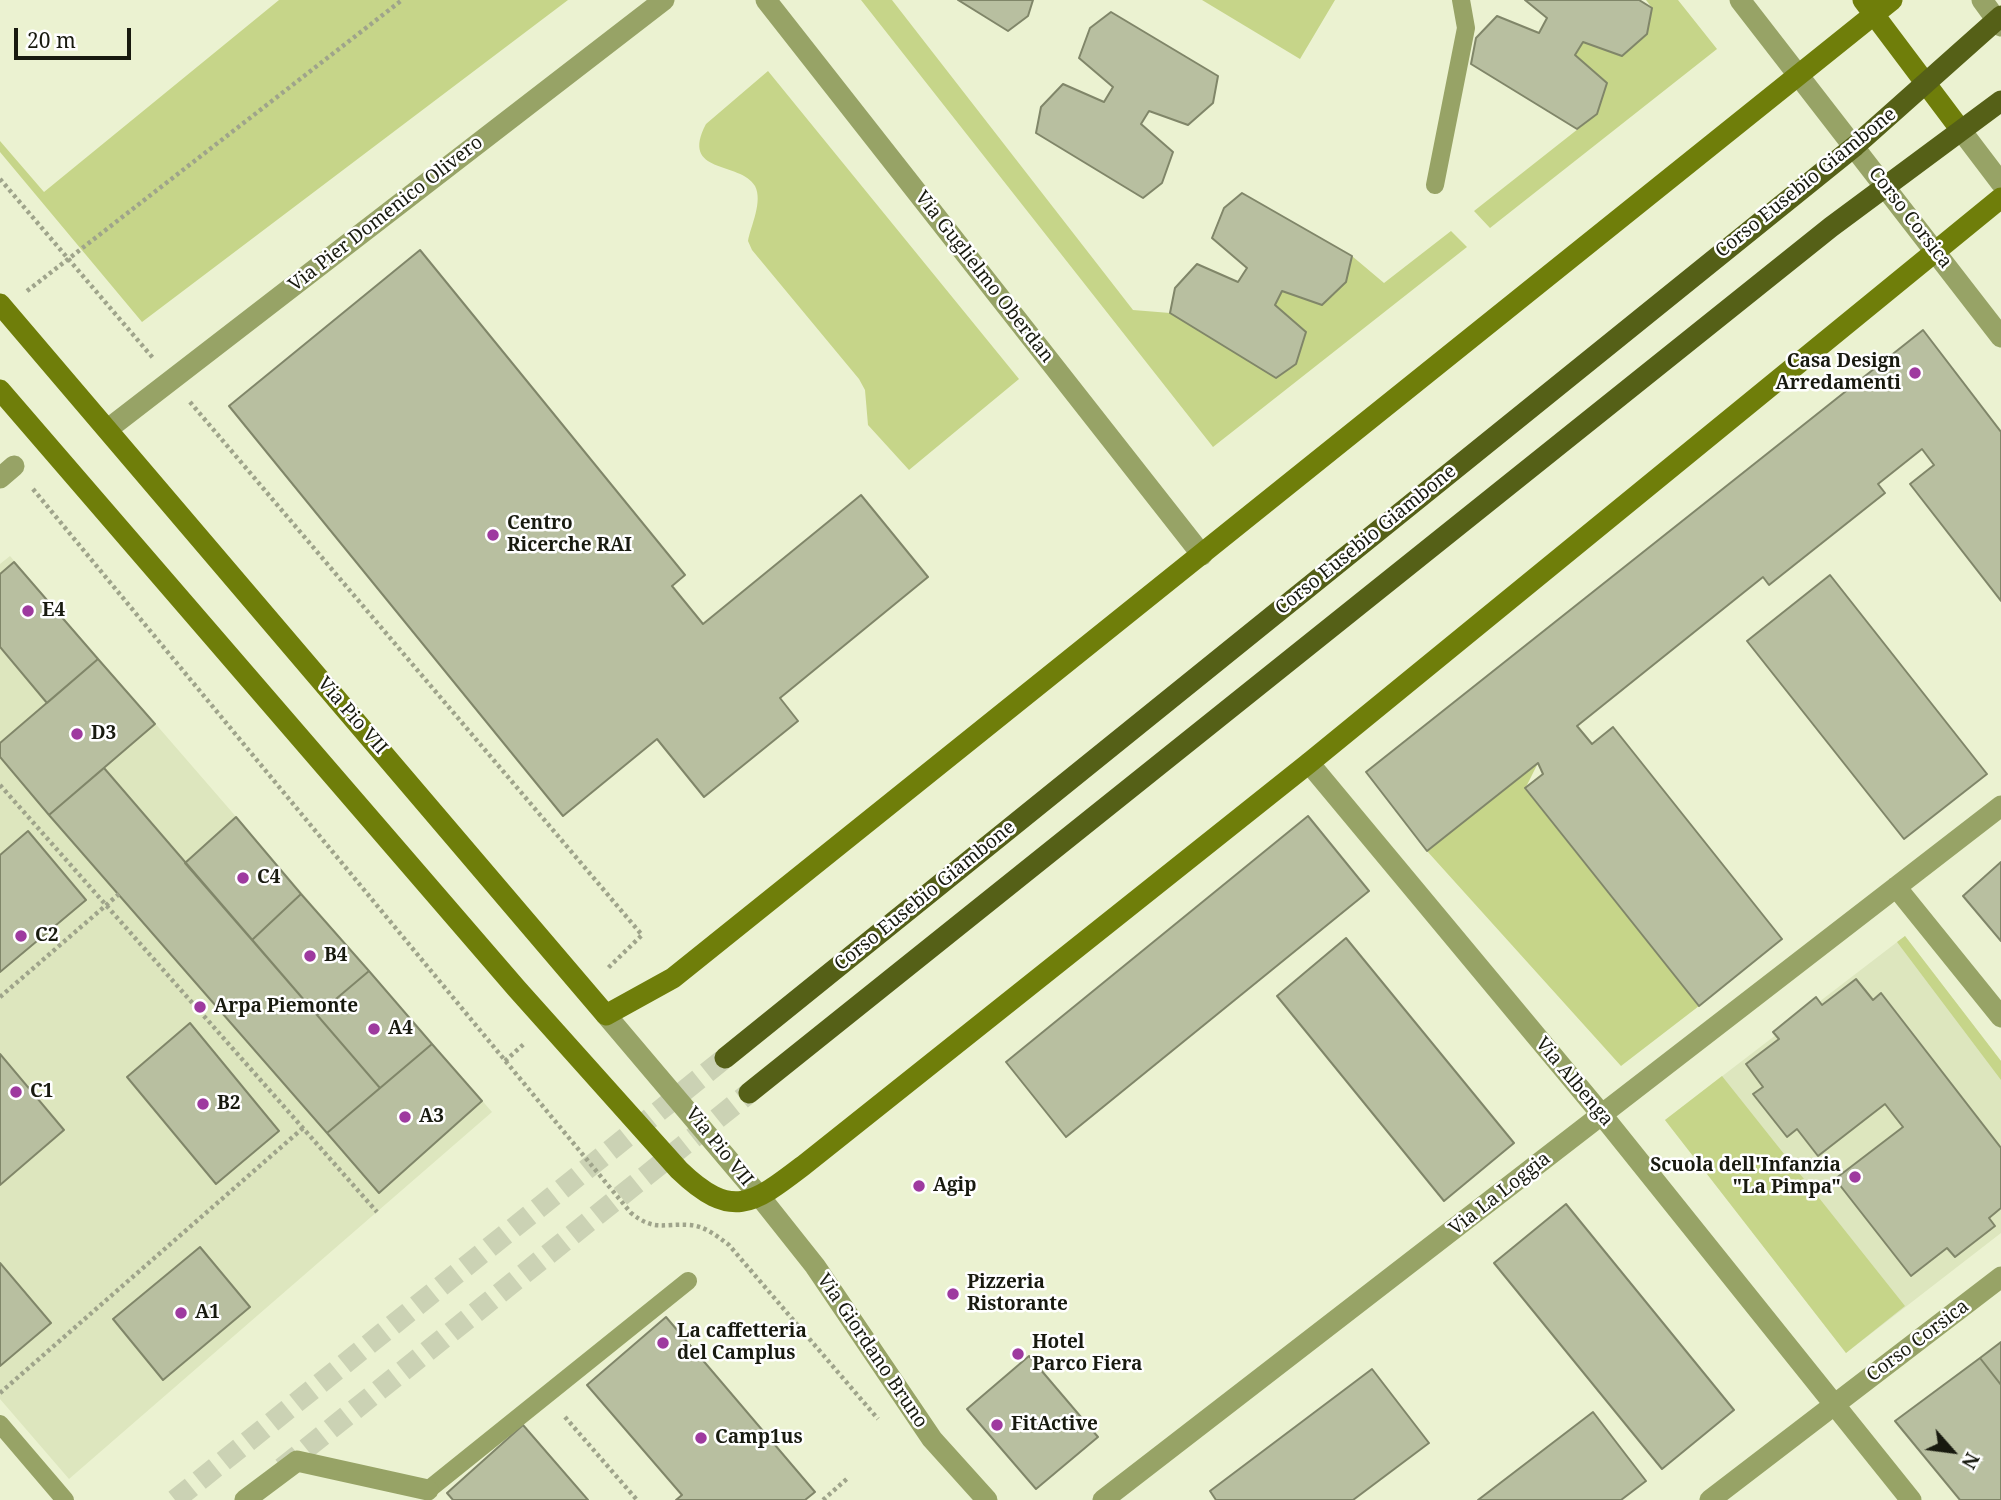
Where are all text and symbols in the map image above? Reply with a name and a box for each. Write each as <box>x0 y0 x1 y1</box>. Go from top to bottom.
scale bar <box>18 14 135 58</box>
text: 20 m <box>27 26 76 54</box>
street label: Corso Eusebio Giambone <box>1711 103 1901 263</box>
street label: Via Pier Domenico Olivero <box>285 131 487 297</box>
street label: Corso Corsica <box>1863 163 1957 273</box>
street label: Via Guglielmo Oberdan <box>910 187 1058 367</box>
place label: Casa Design Arredamenti <box>1776 351 1901 395</box>
marker: Casa Design Arredamenti <box>1907 365 1923 381</box>
street label: Corso Eusebio Giambone <box>1271 460 1461 620</box>
place label: Centro Ricerche RAI <box>507 513 632 557</box>
marker: Centro Ricerche RAI <box>485 527 501 543</box>
place label: E4 <box>42 600 65 622</box>
marker: E4 <box>20 603 36 619</box>
street label: Via Pio VII <box>312 673 392 759</box>
place label: D3 <box>91 723 116 745</box>
marker: D3 <box>69 726 85 742</box>
street label: Corso Eusebio Giambone <box>830 816 1020 976</box>
place label: C4 <box>257 867 280 889</box>
marker: C4 <box>235 870 251 886</box>
place label: C2 <box>35 925 58 947</box>
marker: C2 <box>13 928 29 944</box>
place label: B4 <box>324 945 348 967</box>
marker: B4 <box>302 948 318 964</box>
place label: Arpa Piemonte <box>214 996 358 1018</box>
marker: Arpa Piemonte <box>192 999 208 1015</box>
place label: A4 <box>388 1018 413 1040</box>
marker: A4 <box>366 1021 382 1037</box>
street label: Via Albenga <box>1530 1033 1618 1131</box>
place label: C1 <box>30 1081 53 1103</box>
marker: C1 <box>8 1084 24 1100</box>
place label: B2 <box>217 1093 241 1115</box>
marker: B2 <box>195 1096 211 1112</box>
street label: Via Pio VII <box>680 1103 758 1191</box>
place label: A3 <box>419 1106 444 1128</box>
marker: A3 <box>397 1109 413 1125</box>
street label: Via La Loggia <box>1445 1147 1555 1241</box>
place label: Scuola dell'Infanzia "La Pimpa" <box>1650 1155 1841 1199</box>
marker: Scuola dell'Infanzia "La Pimpa" <box>1847 1169 1863 1185</box>
place label: Agip <box>933 1175 977 1197</box>
marker: Agip <box>911 1178 927 1194</box>
street label: Via Giordano Bruno <box>812 1269 932 1433</box>
place label: Pizzeria Ristorante <box>967 1272 1068 1316</box>
marker: Pizzeria Ristorante <box>945 1286 961 1302</box>
street label: Corso Corsica <box>1862 1295 1974 1387</box>
place label: A1 <box>195 1302 220 1324</box>
marker: A1 <box>173 1305 189 1321</box>
place label: La caffetteria del Camplus <box>677 1321 807 1365</box>
place label: Hotel Parco Fiera <box>1032 1332 1142 1376</box>
marker: La caffetteria del Camplus <box>655 1335 671 1351</box>
marker: Hotel Parco Fiera <box>1010 1346 1026 1362</box>
place label: FitActive <box>1011 1414 1098 1436</box>
north arrow <box>1917 1416 1987 1486</box>
marker: FitActive <box>989 1417 1005 1433</box>
place label: Camp1us <box>715 1427 803 1449</box>
marker: Camp1us <box>693 1430 709 1446</box>
text: N <box>1956 1448 1986 1474</box>

